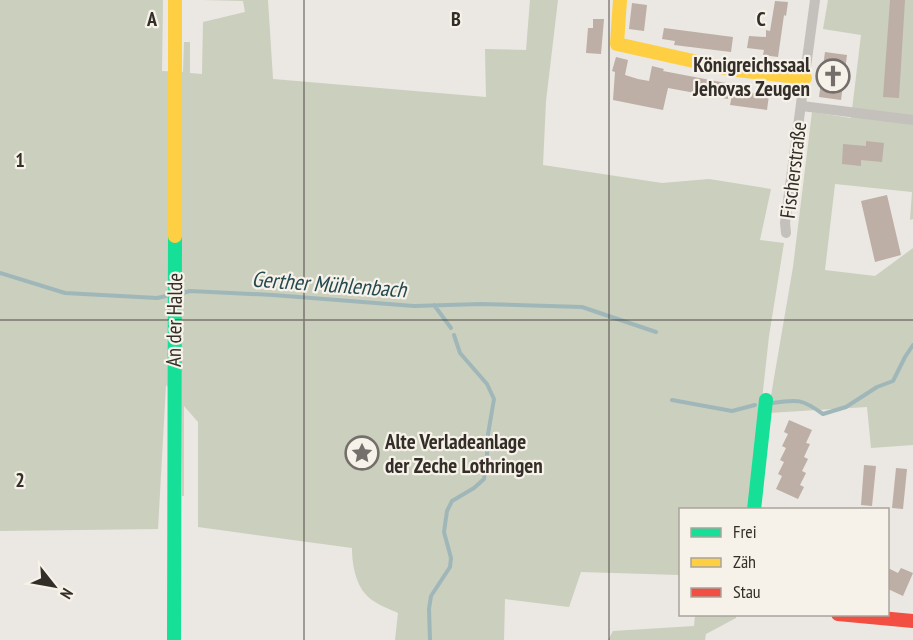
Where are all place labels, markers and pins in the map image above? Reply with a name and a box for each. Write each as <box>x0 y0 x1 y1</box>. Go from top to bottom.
place label: Königreichssaal Jehovas Zeugen <box>692 51 811 102</box>
church icon: Königreichssaal Jehovas Zeugen <box>815 58 851 94</box>
place label: Alte Verladeanlage der Zeche Lothringen <box>384 428 543 479</box>
place icon: Alte Verladeanlage der Zeche Lothringen <box>344 435 380 471</box>

